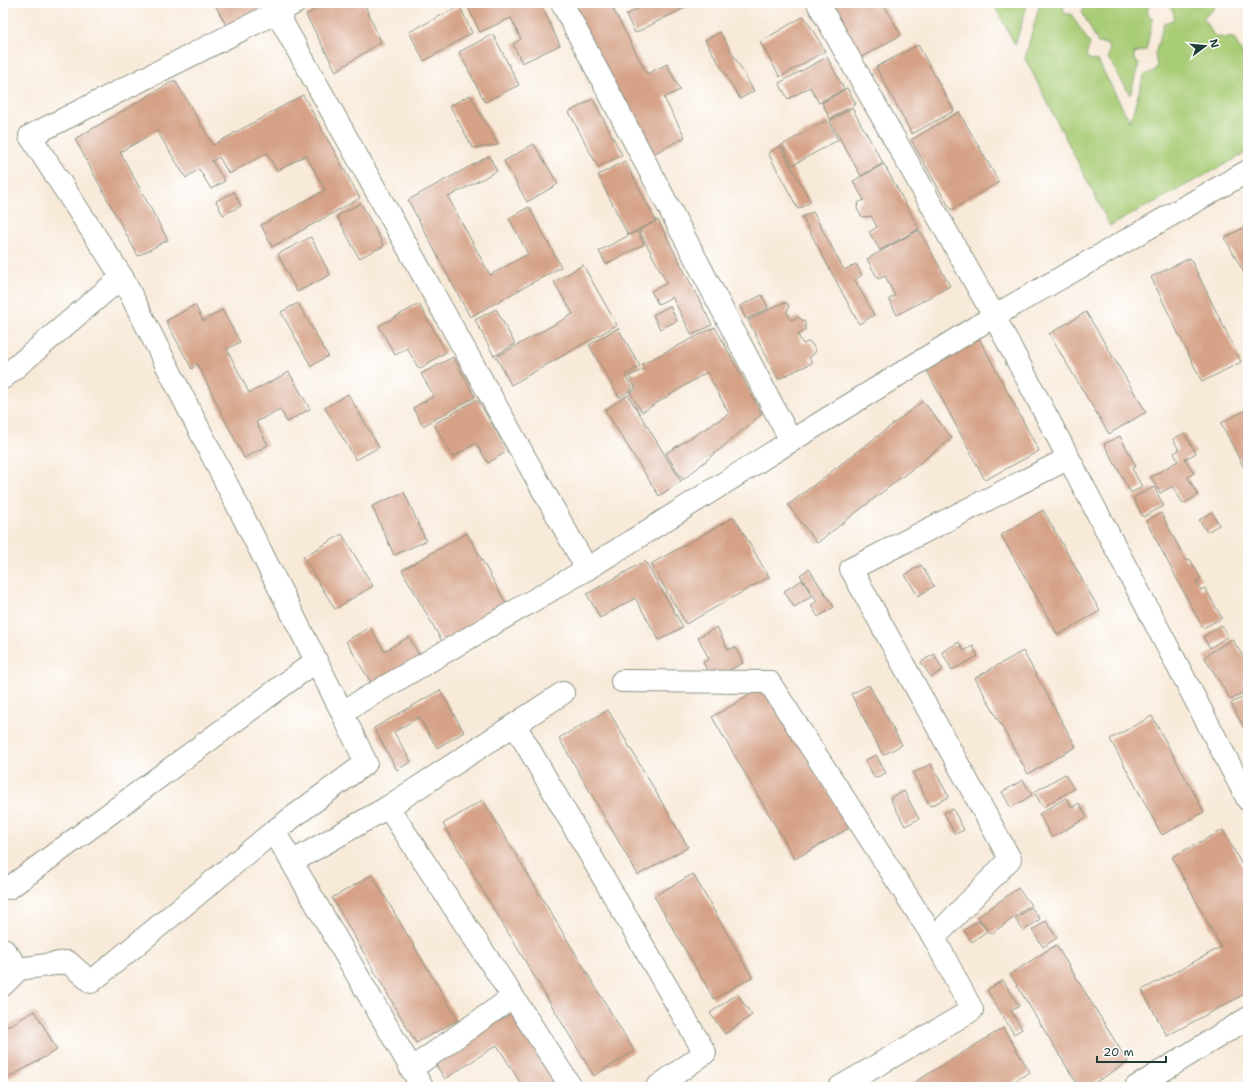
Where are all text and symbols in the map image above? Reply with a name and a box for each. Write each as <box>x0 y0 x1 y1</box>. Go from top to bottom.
north arrow <box>1185 26 1225 66</box>
text: N <box>1206 37 1223 50</box>
scale bar <box>1097 1038 1166 1064</box>
text: 20 m <box>1103 1044 1134 1060</box>

